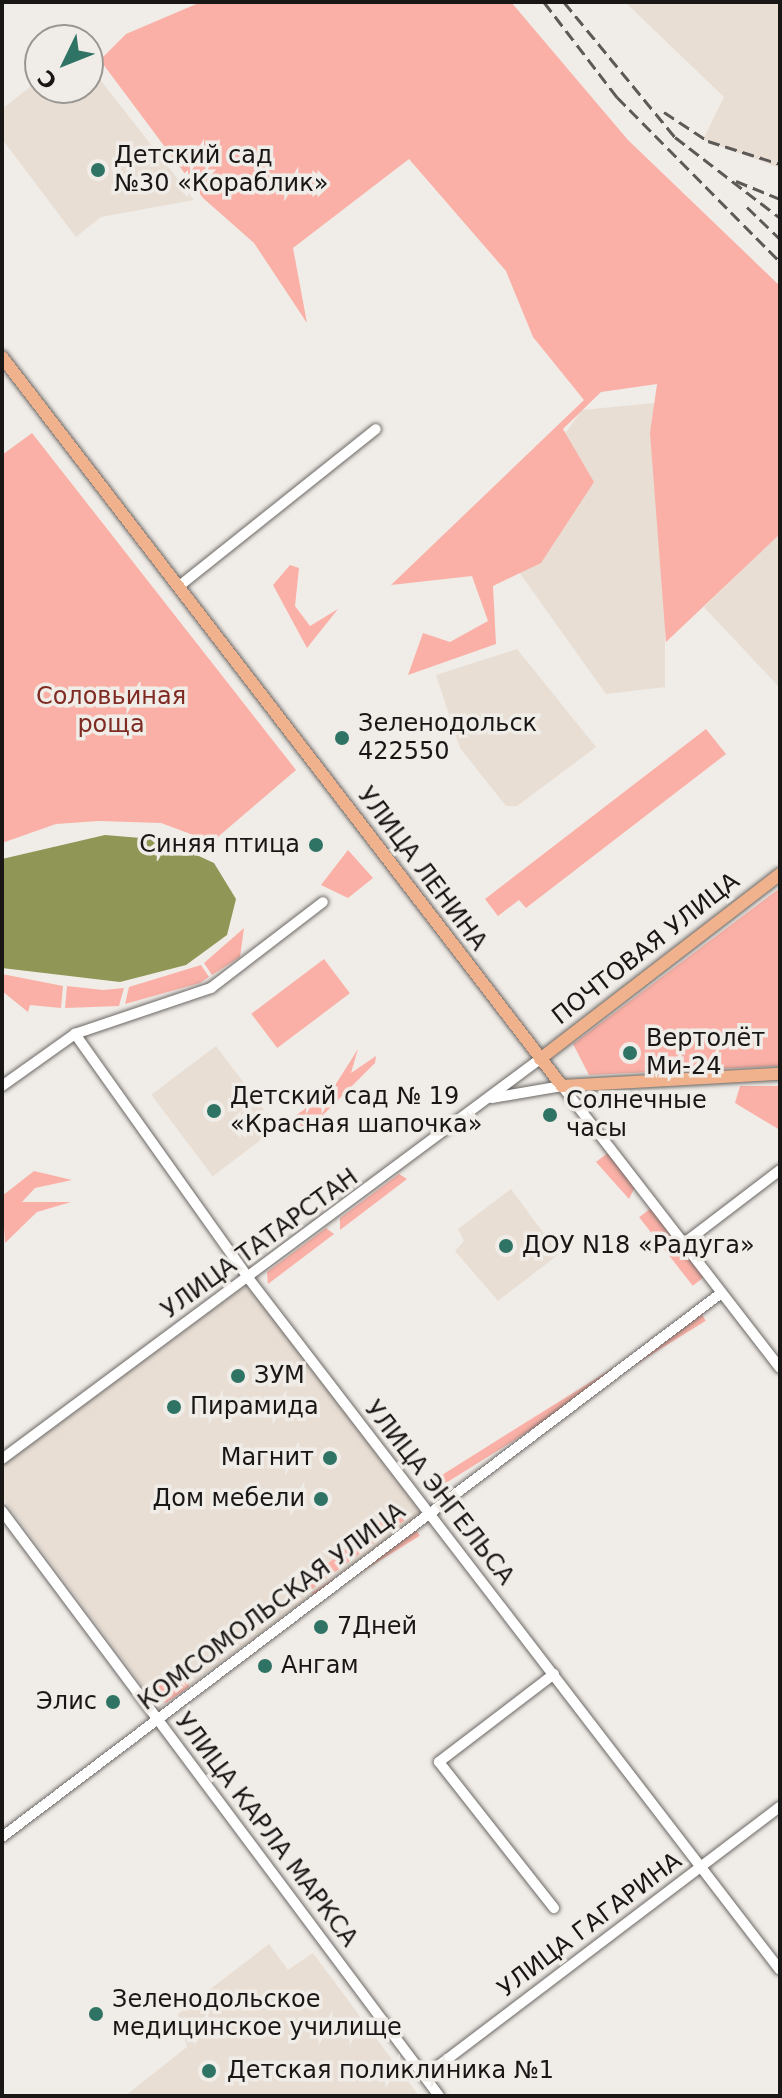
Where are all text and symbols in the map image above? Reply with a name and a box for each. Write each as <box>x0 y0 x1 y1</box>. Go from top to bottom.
north arrow <box>24 24 104 104</box>
text: С <box>33 65 62 94</box>
place label: Детский сад №30 «Кораблик» <box>114 142 328 198</box>
marker: Детский сад №30 «Кораблик» <box>89 161 107 179</box>
park label: Соловьиная роща <box>36 683 186 739</box>
place label: Зеленодольск 422550 <box>358 710 537 766</box>
marker: Зеленодольск 422550 <box>333 729 351 747</box>
street label: УЛИЦА ЛЕНИНА <box>351 782 493 956</box>
place label: Синяя птица <box>139 831 300 859</box>
marker: Синяя птица <box>307 836 325 854</box>
street label: ПОЧТОВАЯ УЛИЦА <box>547 867 745 1031</box>
place label: Вертолёт Ми-24 <box>646 1025 765 1081</box>
marker: Вертолёт Ми-24 <box>621 1044 639 1062</box>
place label: Детский сад № 19 «Красная шапочка» <box>230 1083 482 1139</box>
place label: Солнечные часы <box>566 1087 707 1143</box>
marker: Детский сад № 19 «Красная шапочка» <box>205 1102 223 1120</box>
marker: Солнечные часы <box>541 1106 559 1124</box>
street label: УЛИЦА ТАТАРСТАН <box>156 1163 364 1325</box>
place label: ДОУ N18 «Радуга» <box>522 1232 755 1260</box>
marker: ДОУ N18 «Радуга» <box>497 1237 515 1255</box>
place label: ЗУМ <box>254 1362 305 1390</box>
marker: ЗУМ <box>229 1367 247 1385</box>
place label: Пирамида <box>190 1393 319 1421</box>
street label: УЛИЦА ЭНГЕЛЬСА <box>358 1395 520 1591</box>
marker: Пирамида <box>165 1398 183 1416</box>
place label: Магнит <box>221 1444 314 1472</box>
marker: Магнит <box>321 1449 339 1467</box>
place label: Дом мебели <box>152 1485 305 1513</box>
marker: Дом мебели <box>312 1490 330 1508</box>
street label: КОМСОМОЛЬСКАЯ УЛИЦА <box>133 1497 411 1717</box>
place label: 7Дней <box>337 1613 417 1641</box>
marker: 7Дней <box>312 1618 330 1636</box>
place label: Ангам <box>281 1652 359 1680</box>
marker: Ангам <box>256 1657 274 1675</box>
place label: Элис <box>36 1688 97 1716</box>
marker: Элис <box>104 1693 122 1711</box>
street label: УЛИЦА КАРЛА МАРКСА <box>169 1707 363 1953</box>
street label: УЛИЦА ГАГАРИНА <box>493 1847 687 2003</box>
place label: Зеленодольское медицинское училище <box>112 1986 402 2042</box>
marker: Зеленодольское медицинское училище <box>87 2005 105 2023</box>
place label: Детская поликлиника №1 <box>227 2057 554 2085</box>
marker: Детская поликлиника №1 <box>198 2060 220 2082</box>

